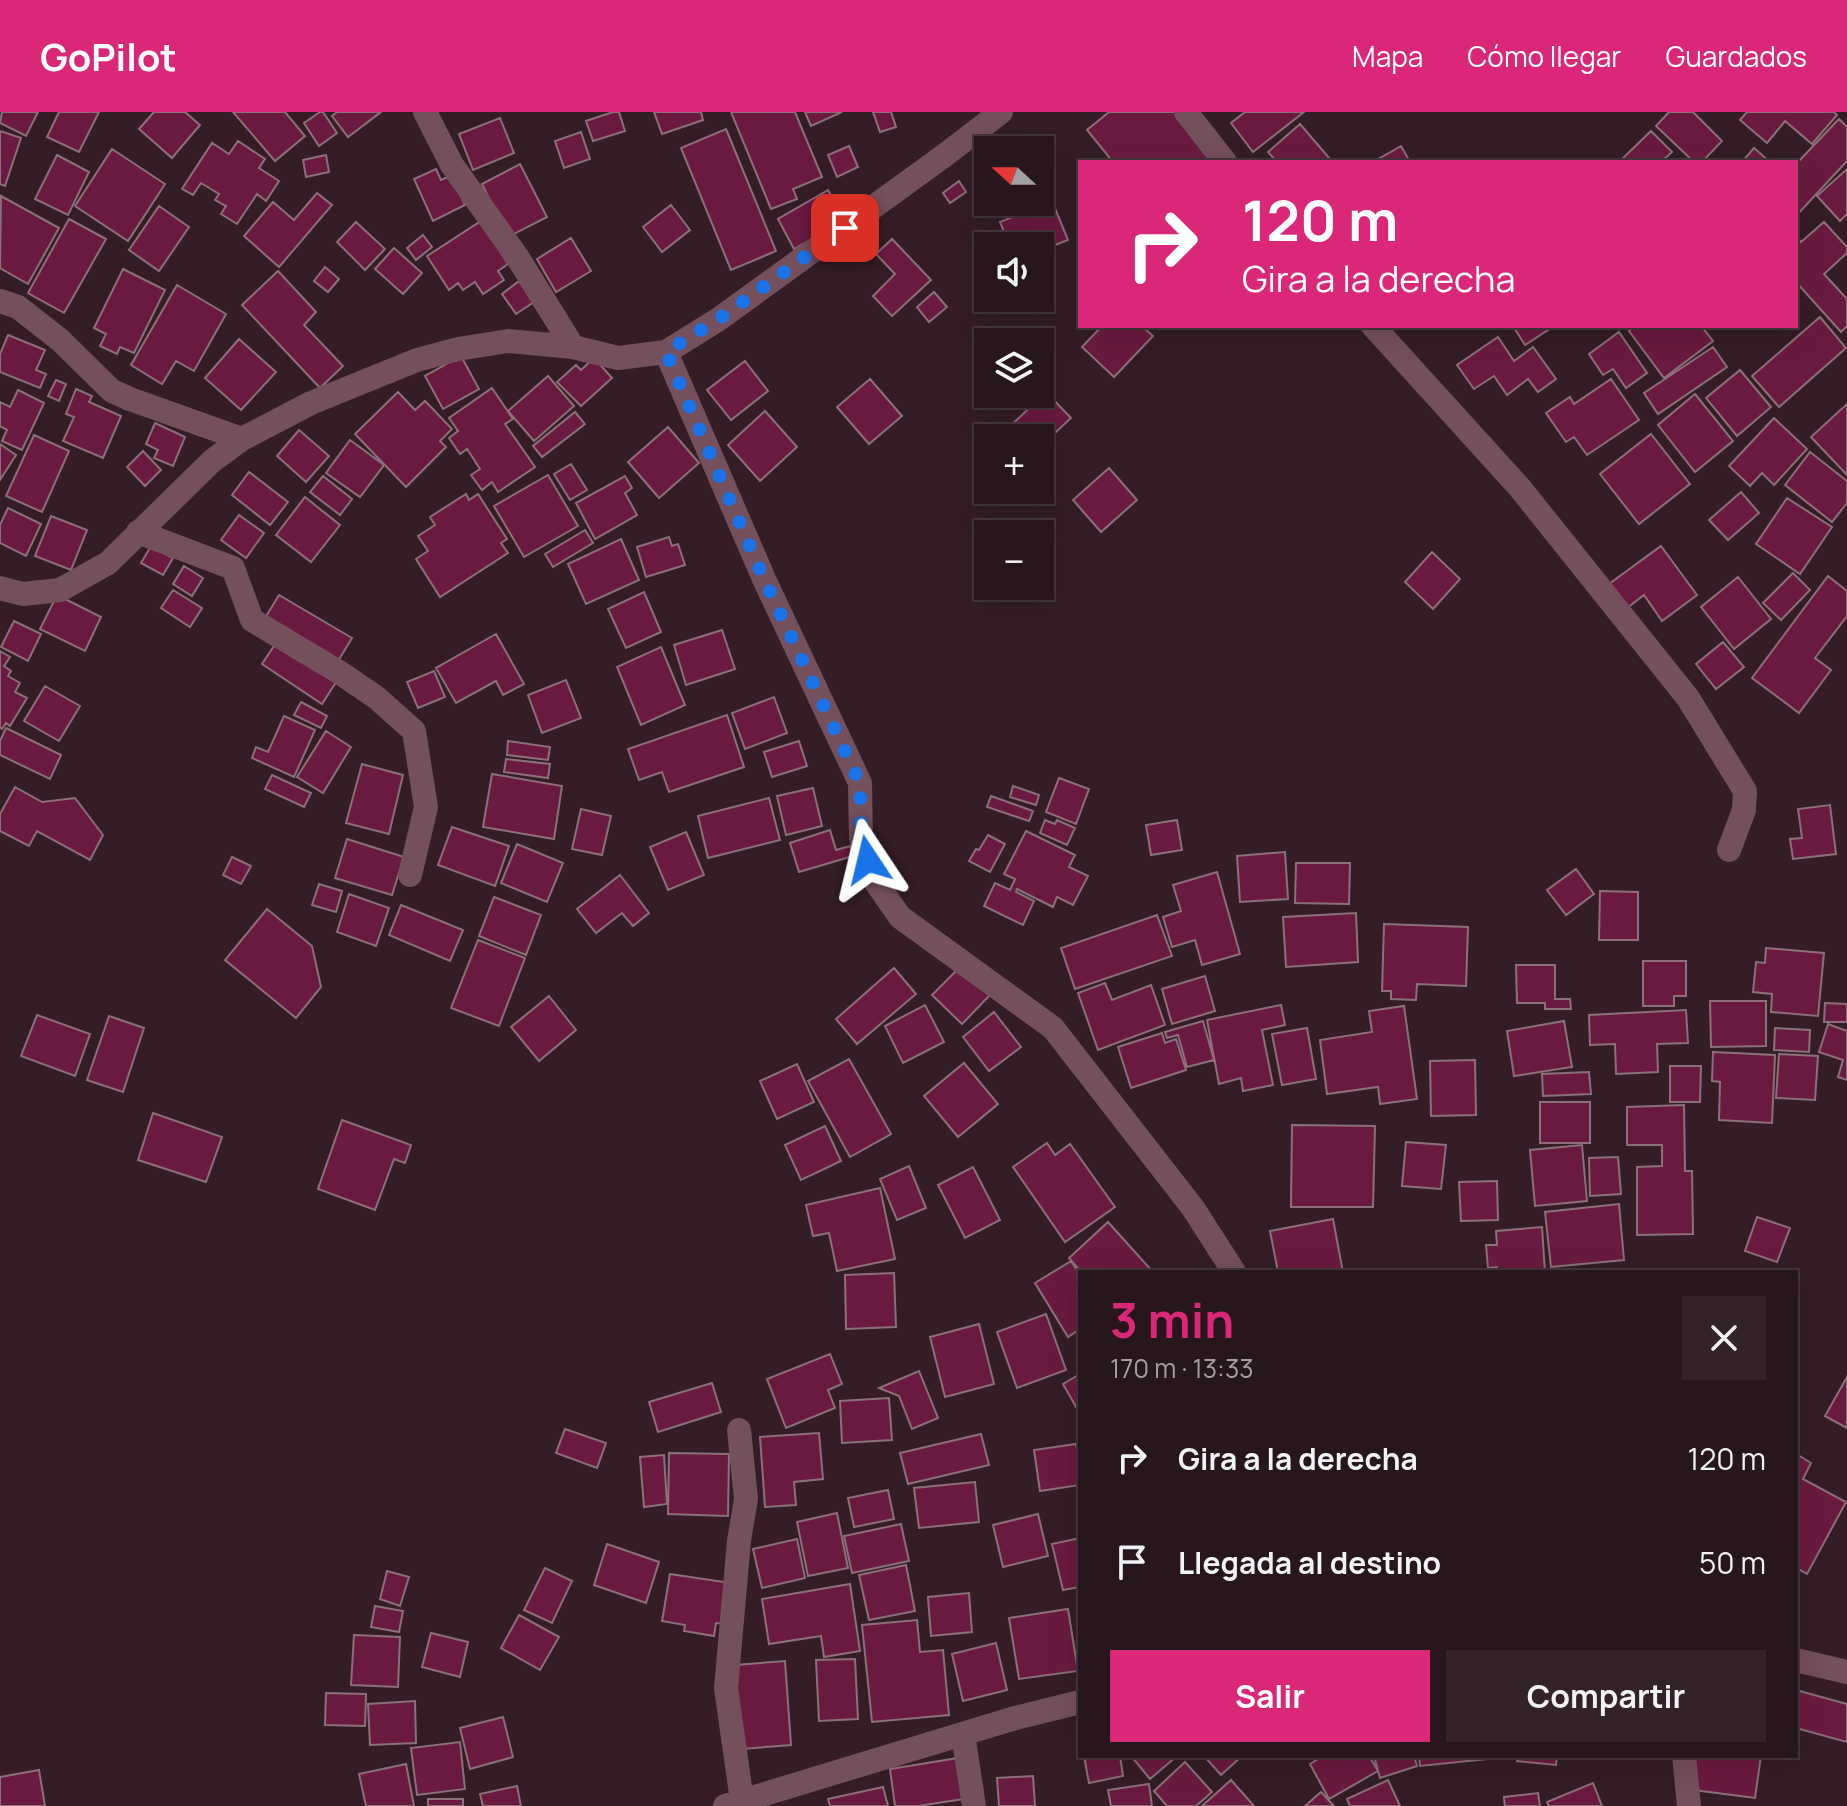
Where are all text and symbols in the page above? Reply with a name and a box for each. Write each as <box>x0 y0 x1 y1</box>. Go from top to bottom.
text: GoPilot <box>40 30 177 82</box>
text: Mapa <box>1352 37 1423 75</box>
text: Cómo llegar <box>1467 37 1621 75</box>
text: Guardados <box>1665 37 1807 75</box>
north arrow <box>974 136 1054 216</box>
map controls <box>974 136 1054 600</box>
text: 120 m <box>1242 181 1398 258</box>
icon: right <box>1110 192 1214 296</box>
pin <box>811 194 879 262</box>
icon: arrive <box>823 206 867 250</box>
button: sound <box>974 232 1054 312</box>
text: Gira a la derecha <box>1242 254 1515 303</box>
button: layers <box>974 328 1054 408</box>
button: + <box>974 424 1054 504</box>
button: − <box>974 520 1054 600</box>
position arrow <box>826 818 910 902</box>
text: 3 min <box>1110 1287 1234 1352</box>
button: close <box>1682 1296 1766 1380</box>
text: 170 m · 13:33 <box>1110 1350 1254 1386</box>
icon: right <box>1110 1436 1154 1480</box>
text: Gira a la derecha <box>1178 1438 1418 1479</box>
text: 120 m <box>1687 1438 1766 1479</box>
icon: arrive <box>1110 1540 1154 1584</box>
text: Llegada al destino <box>1178 1542 1441 1583</box>
text: 50 m <box>1699 1542 1766 1583</box>
button: Salir <box>1110 1650 1430 1742</box>
button: Compartir <box>1446 1650 1766 1742</box>

